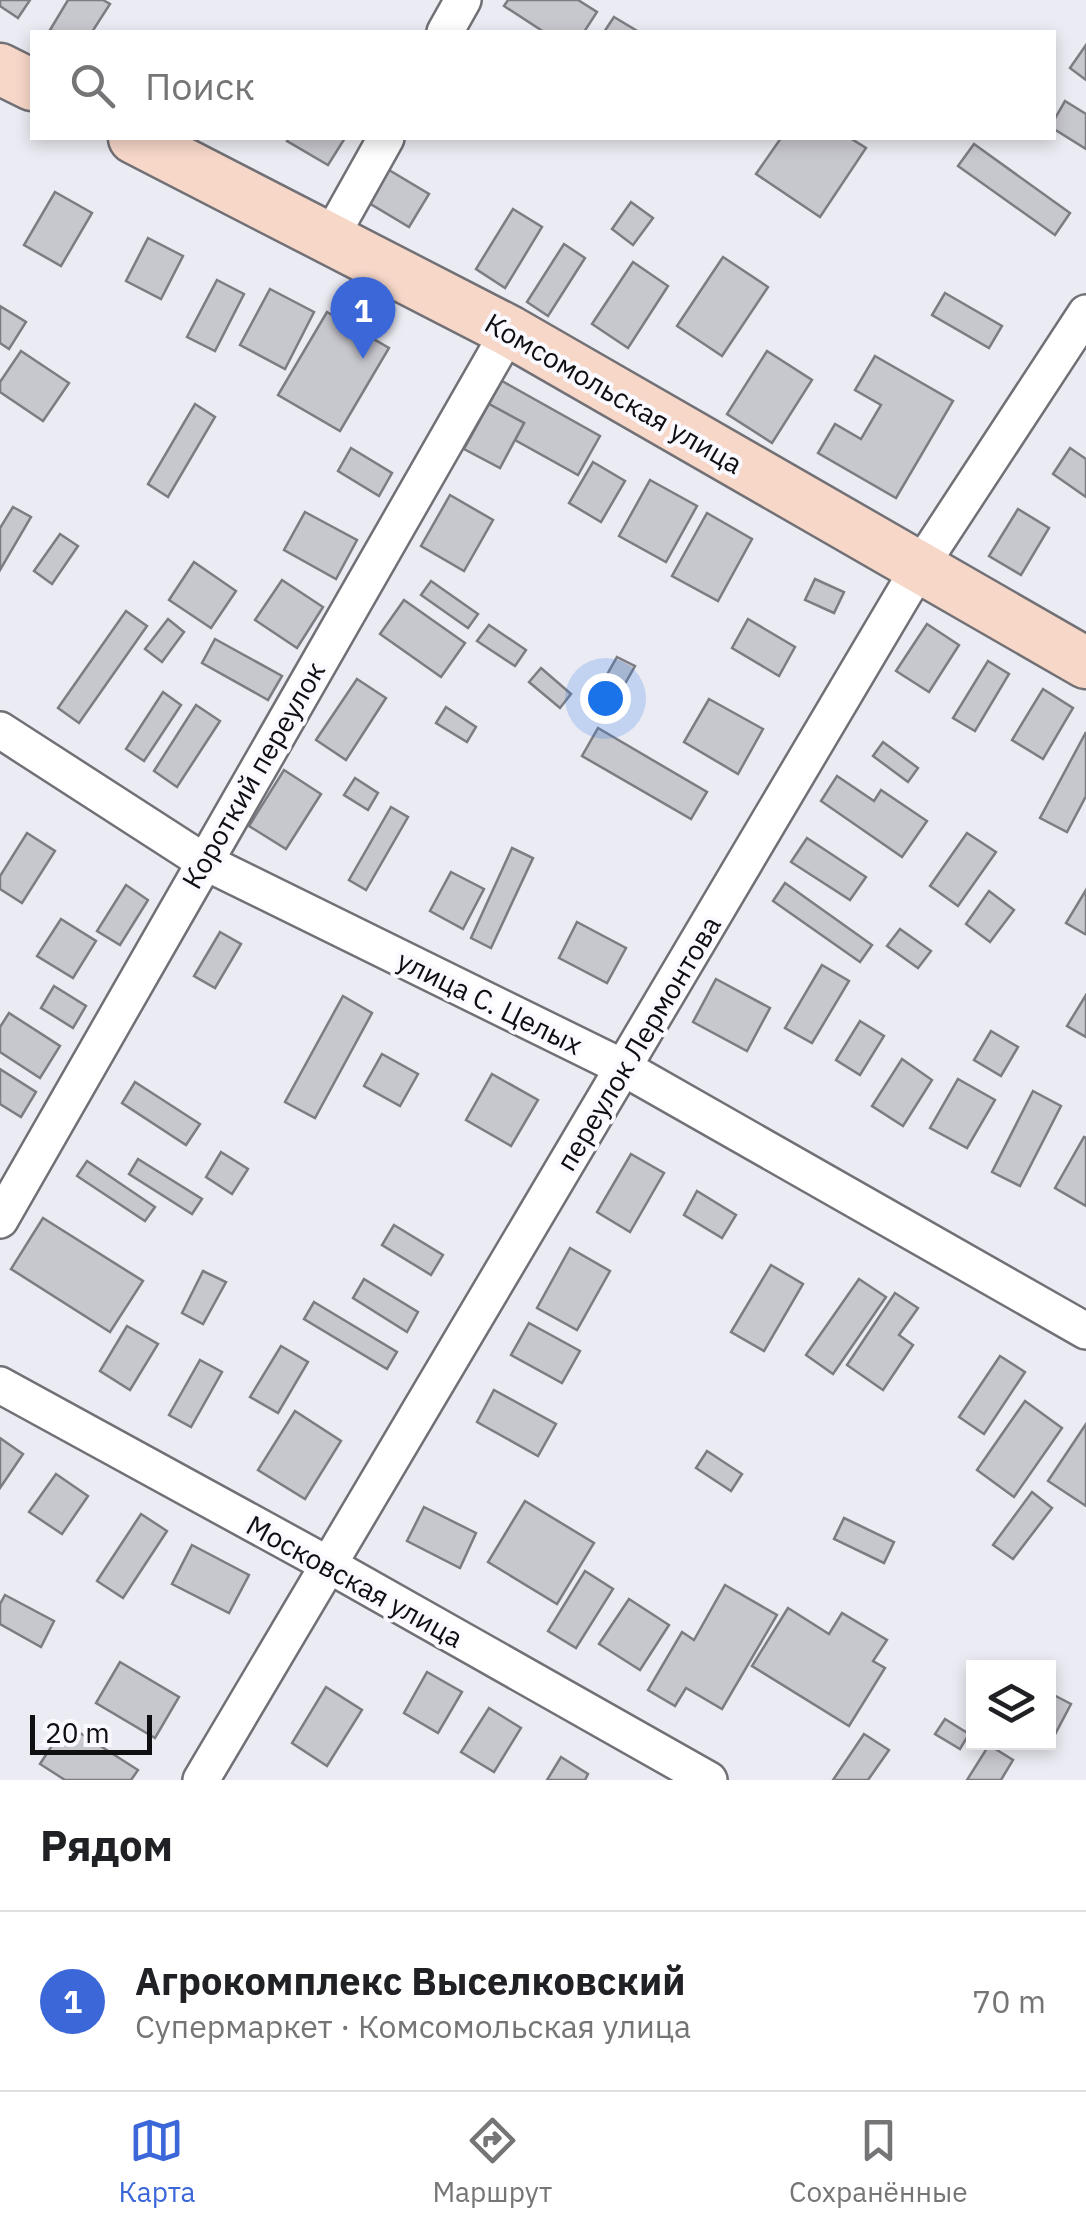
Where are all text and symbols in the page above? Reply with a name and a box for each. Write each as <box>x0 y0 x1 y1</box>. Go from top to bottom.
search box <box>30 30 1056 140</box>
icon: search <box>65 58 120 113</box>
text: Поиск <box>145 61 255 110</box>
pin: 1 <box>330 276 396 359</box>
street label: Комсомольская улица <box>479 304 749 482</box>
street label: Короткий переулок <box>173 655 333 895</box>
your location <box>580 673 631 724</box>
street label: переулок Лермонтова <box>547 909 729 1177</box>
street label: улица С. Целых <box>391 941 589 1063</box>
street label: Московская улица <box>240 1506 470 1656</box>
map controls <box>966 1660 1056 1750</box>
button: layers <box>966 1660 1056 1750</box>
scale bar <box>30 1710 152 1754</box>
text: 20 m <box>45 1714 110 1751</box>
text: Рядом <box>40 1818 173 1873</box>
text: Агрокомплекс Выселковский <box>135 1956 685 2005</box>
text: 1 <box>63 1980 82 2022</box>
text: 70 m <box>972 1980 1046 2022</box>
text: Супермаркет · Комсомольская улица <box>135 2005 691 2047</box>
tab: Карта <box>118 2113 196 2210</box>
tab: Маршрут <box>432 2113 552 2210</box>
tab: Сохранённые <box>789 2113 968 2210</box>

